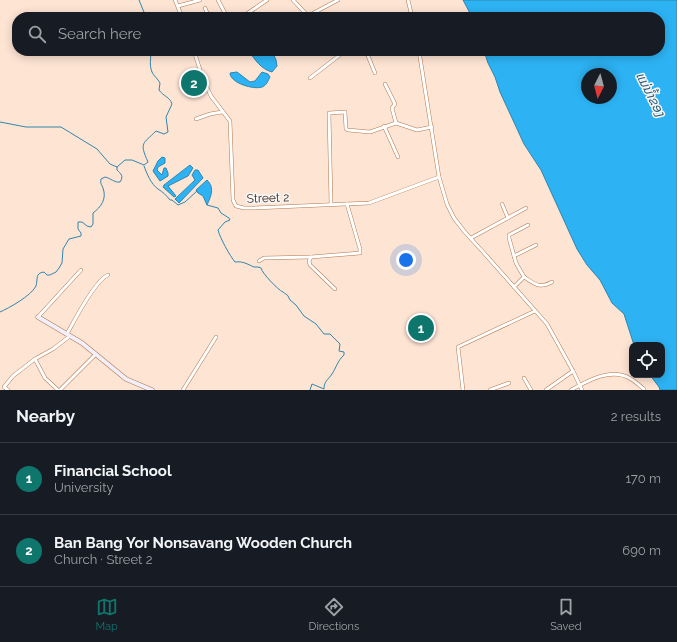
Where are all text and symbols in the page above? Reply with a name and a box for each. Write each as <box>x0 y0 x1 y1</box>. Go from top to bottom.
search box <box>12 12 665 56</box>
icon: search <box>26 23 48 45</box>
text: Search here <box>58 25 141 43</box>
pin: 2 <box>181 68 207 98</box>
north arrow <box>581 68 617 104</box>
water label: ແມ່ນ້ຳຂອງ <box>633 69 670 120</box>
street label: Street 2 <box>246 190 290 206</box>
your location <box>396 250 416 270</box>
pin: 1 <box>408 313 434 343</box>
map controls <box>629 342 665 378</box>
button: locate <box>629 342 665 378</box>
text: Nearby <box>16 406 75 426</box>
text: 2 results <box>611 409 661 424</box>
text: Financial School <box>54 462 172 480</box>
text: 1 <box>26 471 32 486</box>
text: 170 m <box>625 471 661 486</box>
text: University <box>54 480 114 495</box>
text: Ban Bang Yor Nonsavang Wooden Church <box>54 534 352 552</box>
text: 2 <box>25 543 33 558</box>
text: 690 m <box>622 543 661 558</box>
text: Church · Street 2 <box>54 552 153 567</box>
tab: Map <box>95 596 118 633</box>
tab: Directions <box>309 596 359 633</box>
tab: Saved <box>550 596 582 633</box>

